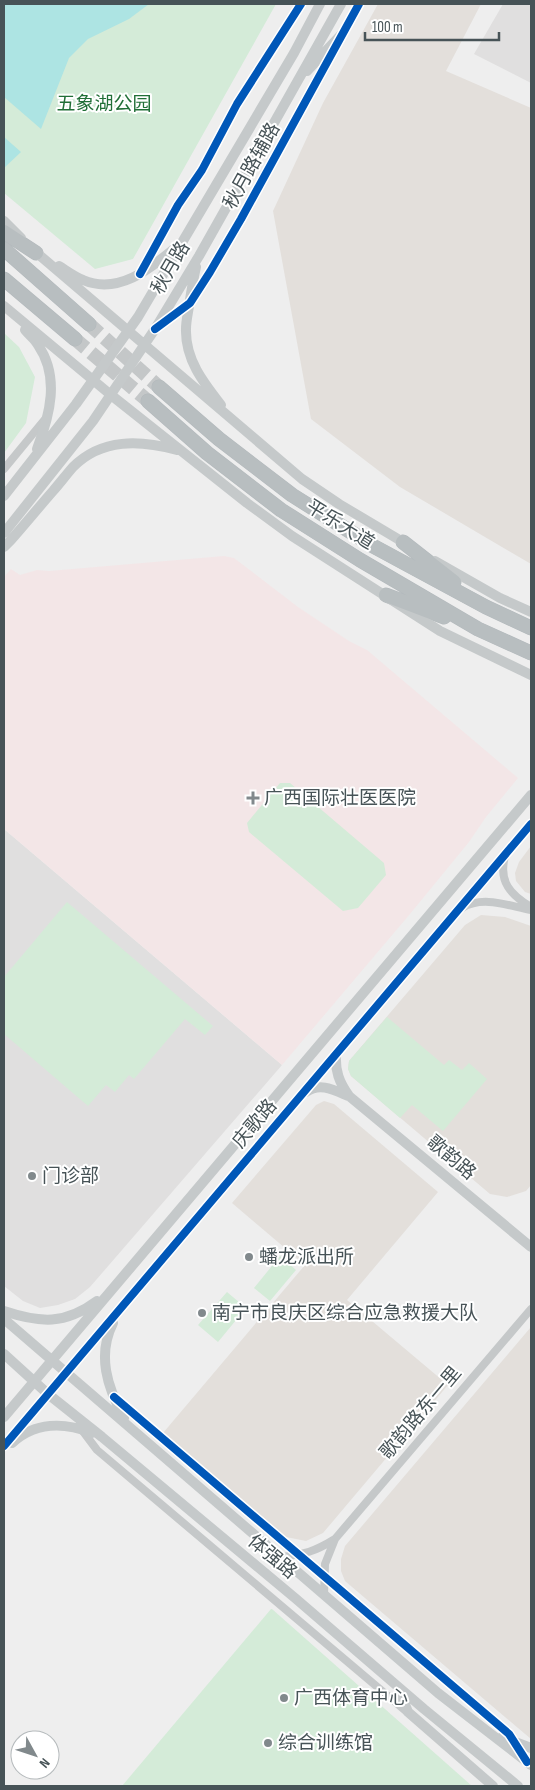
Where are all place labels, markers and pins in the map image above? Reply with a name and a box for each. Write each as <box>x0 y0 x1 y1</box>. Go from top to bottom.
place label: 广西国际壮医医院 <box>264 787 416 810</box>
marker: 广西国际壮医医院 <box>246 791 260 805</box>
place label: 门诊部 <box>42 1165 99 1188</box>
marker: 门诊部 <box>26 1170 38 1182</box>
place label: 蟠龙派出所 <box>259 1246 354 1269</box>
marker: 蟠龙派出所 <box>243 1251 255 1263</box>
place label: 南宁市良庆区综合应急救援大队 <box>212 1302 478 1325</box>
marker: 南宁市良庆区综合应急救援大队 <box>196 1307 208 1319</box>
place label: 广西体育中心 <box>294 1687 408 1710</box>
marker: 广西体育中心 <box>278 1692 290 1704</box>
place label: 综合训练馆 <box>278 1732 373 1755</box>
marker: 综合训练馆 <box>262 1737 274 1749</box>

